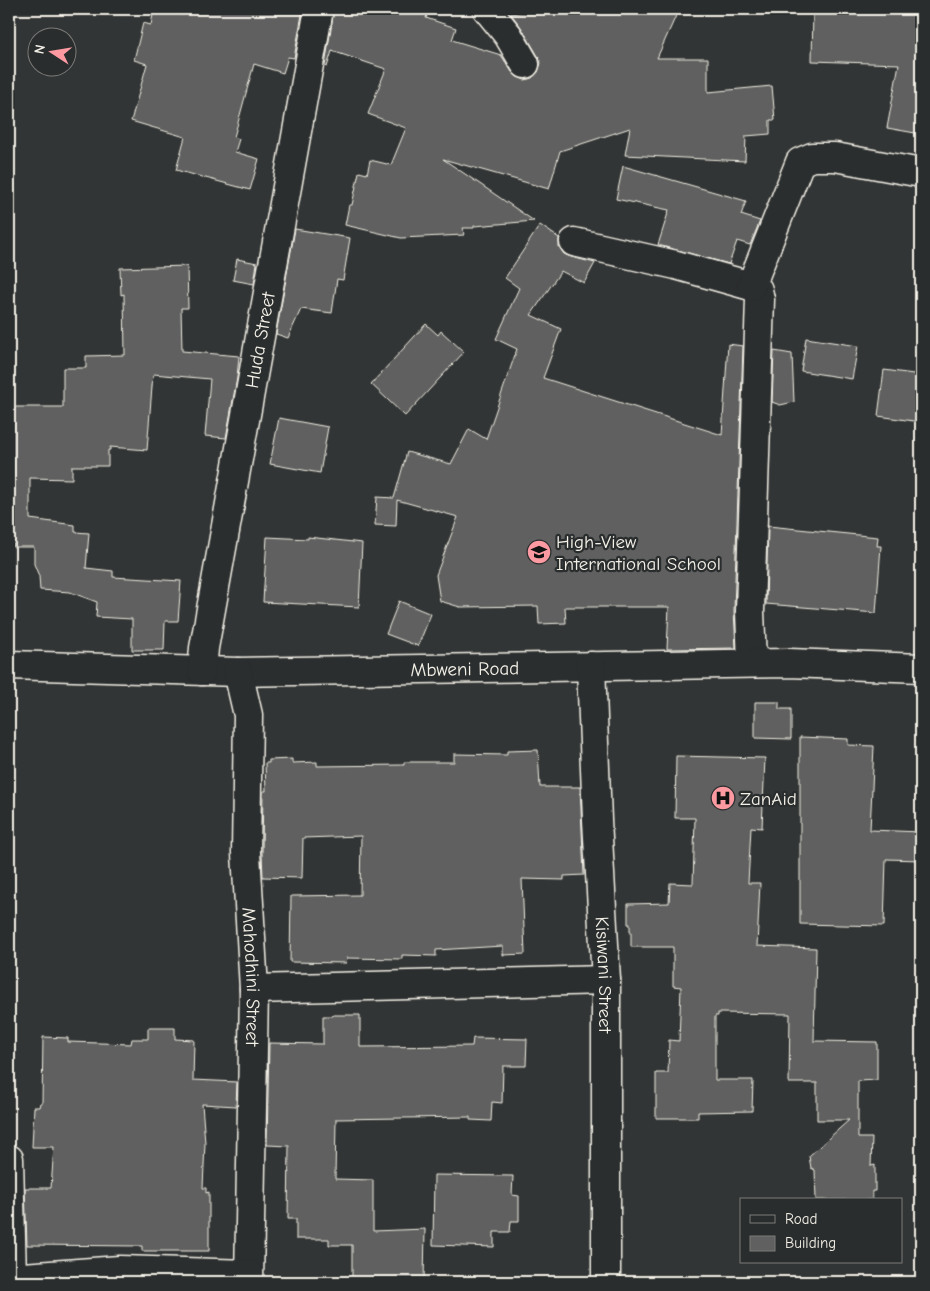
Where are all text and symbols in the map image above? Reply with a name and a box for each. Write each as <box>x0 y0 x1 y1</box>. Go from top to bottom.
north arrow <box>28 28 78 78</box>
text: N <box>31 43 49 56</box>
street label: Huda Street <box>241 290 280 390</box>
place label: High-View International School <box>556 531 721 575</box>
school or university icon: High-View International School <box>526 539 552 565</box>
street label: Mbweni Road <box>410 657 519 681</box>
hospital icon: ZanAid <box>710 785 736 811</box>
place label: ZanAid <box>740 788 797 810</box>
street label: Mahodhini Street <box>237 906 264 1047</box>
street label: Kisiwani Street <box>590 916 616 1034</box>
legend <box>740 1198 902 1264</box>
text: Road <box>785 1210 817 1228</box>
text: Building <box>785 1234 836 1252</box>

